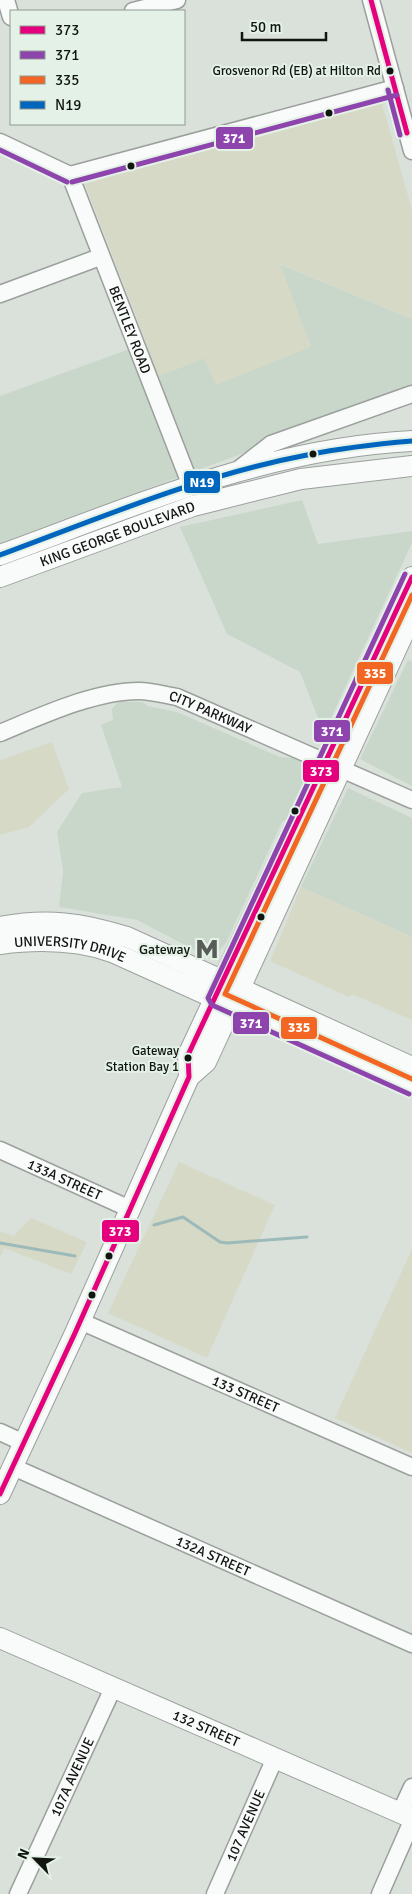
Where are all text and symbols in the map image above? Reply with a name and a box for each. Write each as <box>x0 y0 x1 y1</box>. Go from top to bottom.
legend <box>10 10 185 125</box>
scale bar <box>242 10 326 42</box>
text: 50 m <box>250 18 281 36</box>
text: 373 <box>55 21 79 39</box>
text: 371 <box>55 46 79 64</box>
place label: Grosvenor Rd (EB) at Hilton Rd <box>212 63 381 79</box>
marker: Grosvenor Rd (EB) at Hilton Rd <box>385 66 395 76</box>
text: 335 <box>55 71 79 89</box>
text: N19 <box>55 96 81 114</box>
unlabelled marker <box>324 108 334 118</box>
line badge: 371 <box>215 126 254 150</box>
text: 371 <box>223 130 246 147</box>
unlabelled marker <box>126 161 136 171</box>
street label: BENTLEY ROAD <box>105 283 155 376</box>
unlabelled marker <box>308 449 318 459</box>
line badge: N19 <box>183 470 221 494</box>
text: N19 <box>190 474 215 491</box>
street label: KING GEORGE BOULEVARD <box>37 498 197 570</box>
line badge: 335 <box>356 661 394 685</box>
text: 335 <box>364 665 386 682</box>
street label: CITY PARKWAY <box>168 687 254 737</box>
line badge: 371 <box>313 719 351 743</box>
text: 371 <box>321 723 344 740</box>
line badge: 373 <box>302 759 340 783</box>
text: 373 <box>310 763 332 780</box>
unlabelled marker <box>290 806 300 816</box>
unlabelled marker <box>256 912 266 922</box>
street label: UNIVERSITY DRIVE <box>13 932 129 966</box>
metro station icon: Gateway <box>194 936 220 962</box>
place label: Gateway <box>139 941 190 958</box>
line badge: 371 <box>232 1011 270 1035</box>
text: 371 <box>240 1015 263 1032</box>
line badge: 335 <box>280 1016 318 1040</box>
text: 335 <box>288 1019 310 1036</box>
place label: Gateway Station Bay 1 <box>106 1043 179 1075</box>
marker: Gateway Station Bay 1 <box>183 1053 193 1063</box>
street label: 133A STREET <box>25 1155 105 1204</box>
line badge: 373 <box>101 1219 140 1243</box>
text: 373 <box>109 1223 131 1240</box>
unlabelled marker <box>104 1251 114 1261</box>
unlabelled marker <box>87 1290 97 1300</box>
street label: 133 STREET <box>210 1372 282 1416</box>
street label: 132A STREET <box>173 1532 253 1580</box>
street label: 132 STREET <box>170 1706 242 1750</box>
street label: 107A AVENUE <box>47 1735 98 1819</box>
street label: 107 AVENUE <box>222 1787 269 1864</box>
north arrow <box>10 1834 60 1884</box>
text: N <box>14 1846 33 1862</box>

